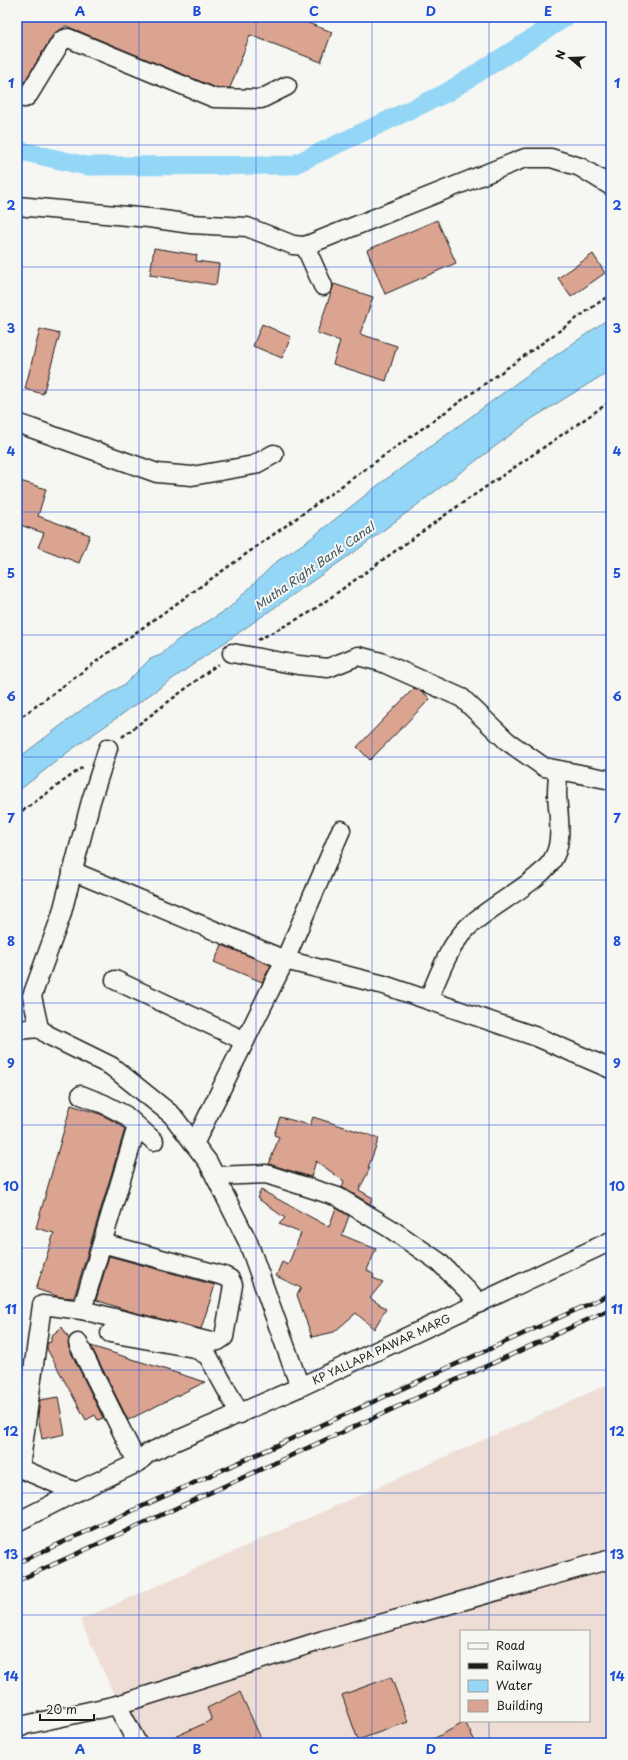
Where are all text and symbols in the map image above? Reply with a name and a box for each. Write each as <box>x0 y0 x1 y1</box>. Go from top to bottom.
text: A <box>75 1 85 20</box>
text: B <box>193 1 202 20</box>
text: C <box>309 1 319 20</box>
text: D <box>426 1 436 20</box>
text: E <box>544 1 552 20</box>
north arrow <box>550 38 590 78</box>
text: N <box>551 47 570 61</box>
text: 1 <box>8 73 14 92</box>
text: 1 <box>614 73 620 92</box>
text: 2 <box>6 195 16 214</box>
text: 2 <box>612 195 622 214</box>
text: 3 <box>7 318 16 337</box>
text: 3 <box>613 318 622 337</box>
text: 4 <box>7 441 16 460</box>
text: 4 <box>613 441 622 460</box>
water label: Mutha Right Bank Canal <box>250 517 379 614</box>
text: 5 <box>7 563 15 582</box>
text: 5 <box>613 563 621 582</box>
text: 6 <box>6 686 16 705</box>
text: 6 <box>612 686 622 705</box>
text: 7 <box>7 808 15 827</box>
text: 7 <box>613 808 621 827</box>
text: 8 <box>7 931 15 950</box>
text: 8 <box>613 931 621 950</box>
text: 9 <box>7 1053 15 1072</box>
text: 9 <box>613 1053 621 1072</box>
text: 10 <box>3 1176 19 1195</box>
text: 10 <box>609 1176 625 1195</box>
text: 11 <box>5 1299 17 1318</box>
text: 11 <box>611 1299 623 1318</box>
street label: KP YALLAPA PAWAR MARG <box>309 1309 453 1389</box>
text: 12 <box>3 1421 19 1440</box>
text: 12 <box>609 1421 625 1440</box>
text: 13 <box>4 1544 19 1563</box>
text: 13 <box>610 1544 625 1563</box>
legend <box>460 1630 590 1722</box>
text: Road <box>496 1636 525 1654</box>
text: Railway <box>496 1656 542 1674</box>
text: 14 <box>3 1666 19 1685</box>
text: 14 <box>609 1666 625 1685</box>
text: Water <box>496 1676 533 1694</box>
scale bar <box>40 1696 94 1722</box>
text: Building <box>496 1696 543 1714</box>
text: 20 m <box>46 1700 77 1718</box>
text: A <box>75 1739 85 1758</box>
text: B <box>193 1739 202 1758</box>
text: C <box>309 1739 319 1758</box>
text: D <box>426 1739 436 1758</box>
text: E <box>544 1739 552 1758</box>

